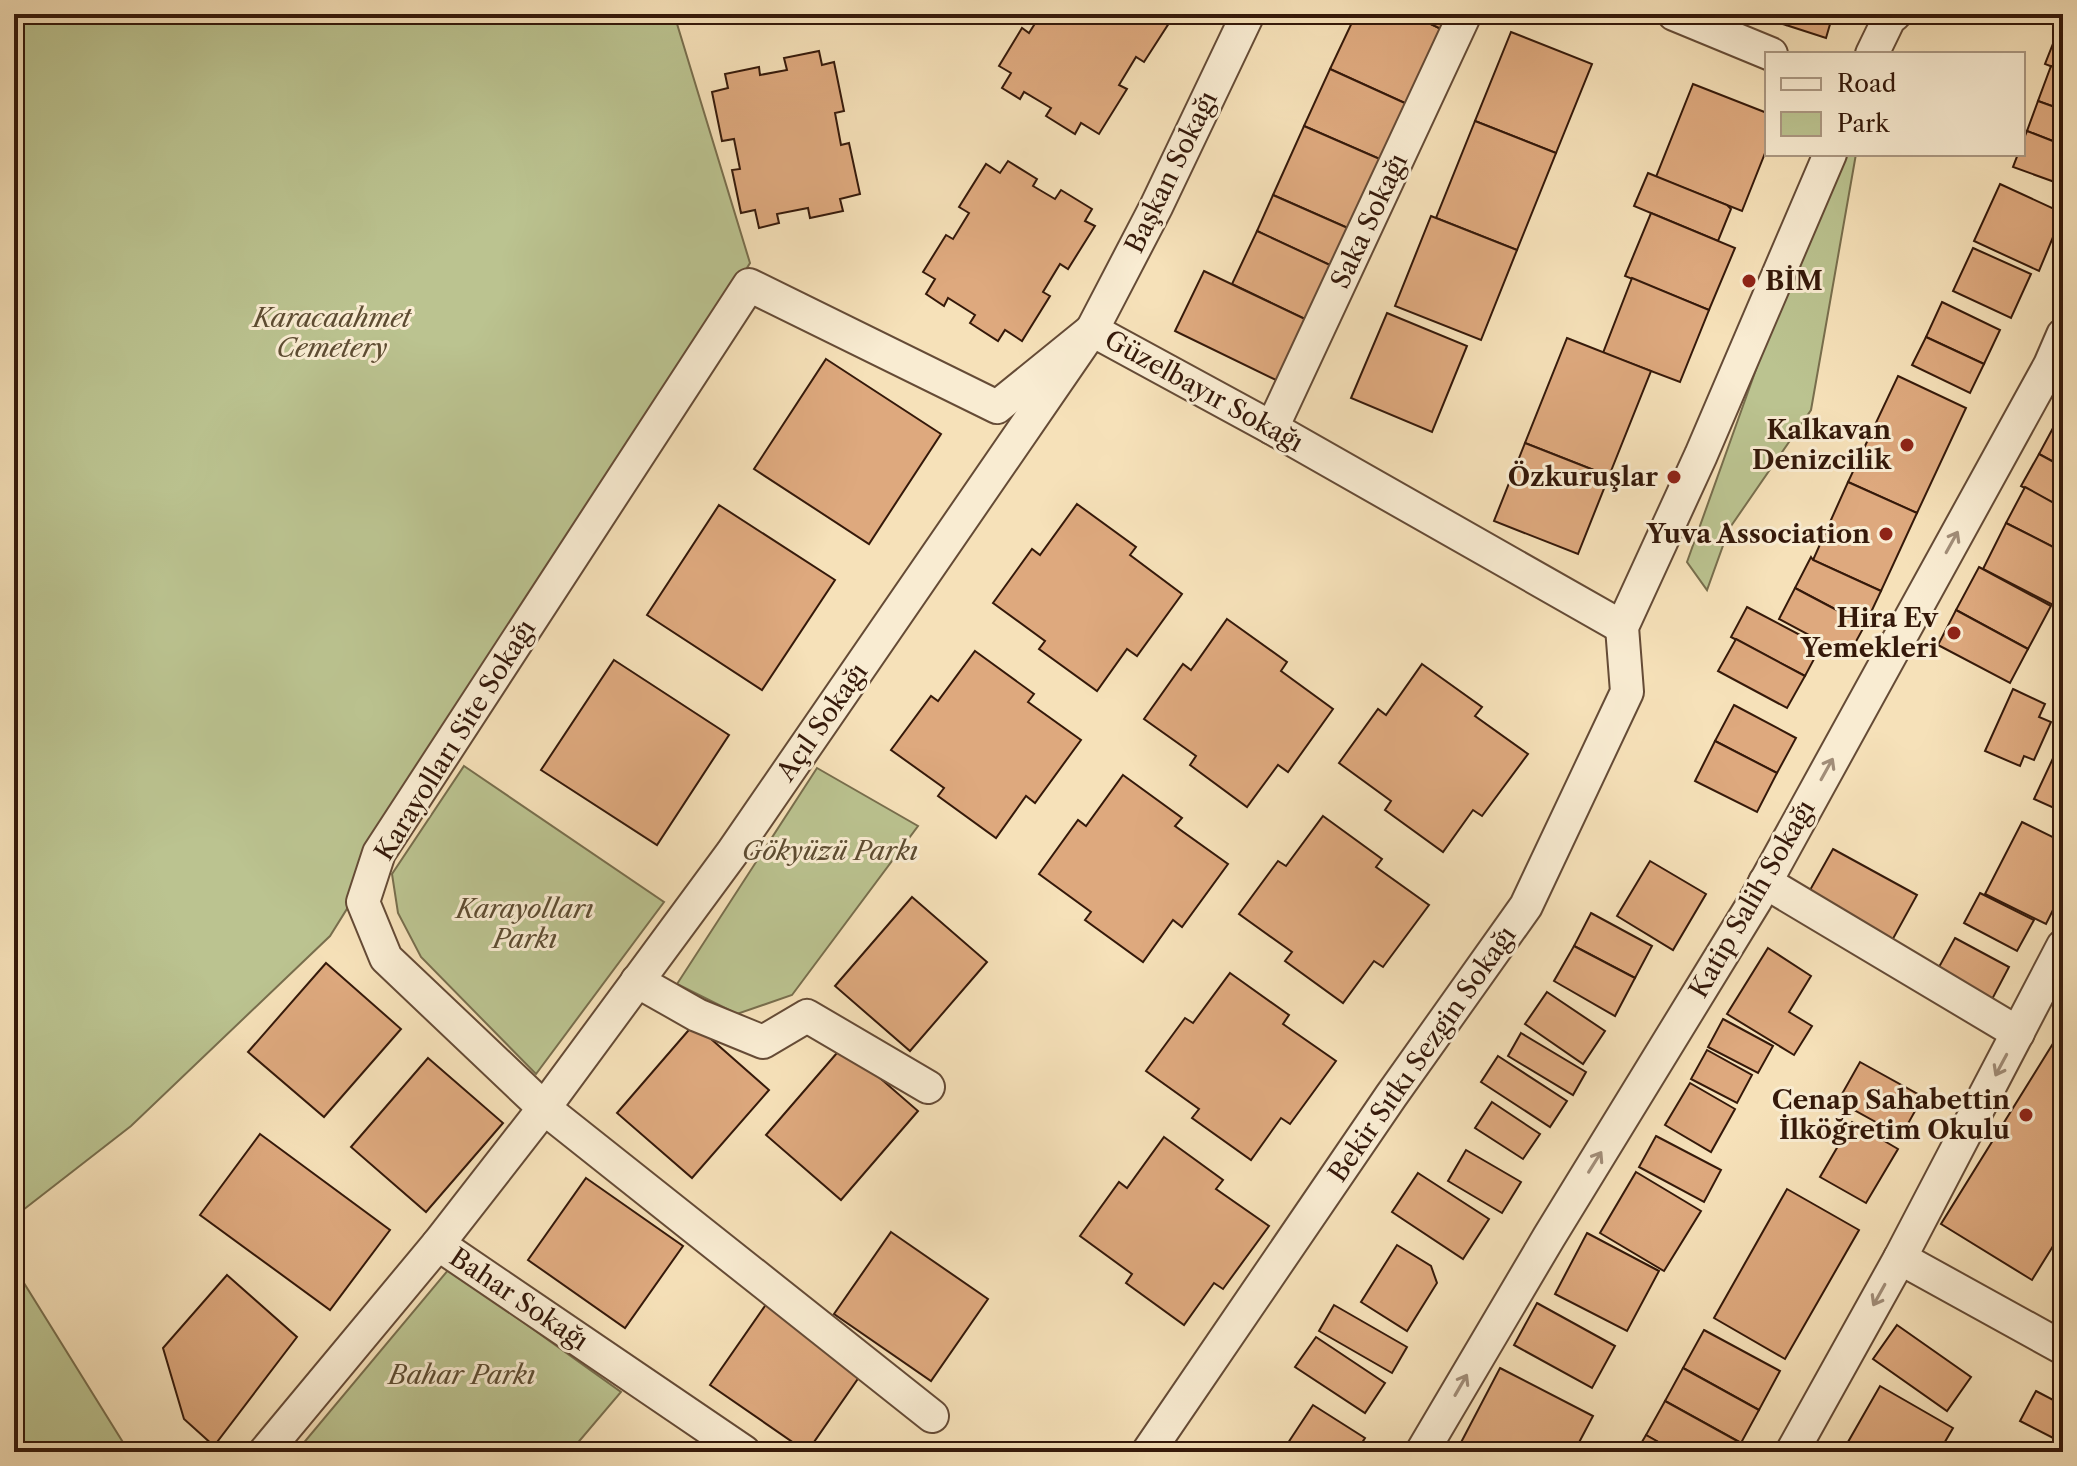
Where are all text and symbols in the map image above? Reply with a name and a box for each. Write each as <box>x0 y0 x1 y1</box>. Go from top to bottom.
legend <box>1765 52 2025 156</box>
text: Road <box>1837 69 1897 98</box>
street label: Başkan Sokağı <box>1118 86 1224 258</box>
text: Park <box>1837 109 1890 138</box>
street label: Saka Sokağı <box>1324 148 1414 294</box>
place label: BİM <box>1765 265 1823 297</box>
marker: BİM <box>1740 272 1758 290</box>
park label: Karacaahmet Cemetery <box>251 302 413 364</box>
street label: Güzelbayır Sokağı <box>1099 323 1309 459</box>
place label: Kalkavan Denizcilik <box>1752 414 1892 476</box>
marker: Kalkavan Denizcilik <box>1898 436 1916 454</box>
place label: Özkuruşlar <box>1508 460 1658 493</box>
marker: Özkuruşlar <box>1665 468 1683 486</box>
place label: Yuva Association <box>1646 518 1870 550</box>
marker: Yuva Association <box>1877 525 1895 543</box>
one-way arrow <box>1945 530 1961 554</box>
place label: Hira Ev Yemekleri <box>1800 602 1939 664</box>
street label: Karayolları Site Sokağı <box>368 614 542 866</box>
marker: Hira Ev Yemekleri <box>1945 624 1963 642</box>
street label: Açıl Sokağı <box>769 657 874 788</box>
one-way arrow <box>1820 758 1835 782</box>
street label: Katip Salih Sokağı <box>1682 794 1822 1004</box>
park label: Gökyüzü Parkı <box>742 835 918 867</box>
park label: Karayolları Parkı <box>454 893 594 955</box>
street label: Bekir Sıtkı Sezgin Sokağı <box>1321 920 1523 1188</box>
one-way arrow <box>1992 1053 2008 1076</box>
place label: Cenap Sahabettin İlköğretim Okulu <box>1772 1084 2010 1146</box>
marker: Cenap Sahabettin İlköğretim Okulu <box>2017 1106 2035 1124</box>
one-way arrow <box>1586 1151 1603 1173</box>
street label: Bahar Sokağı <box>444 1241 594 1357</box>
one-way arrow <box>1871 1282 1886 1306</box>
park label: Bahar Parkı <box>387 1359 535 1391</box>
one-way arrow <box>1454 1374 1470 1397</box>

